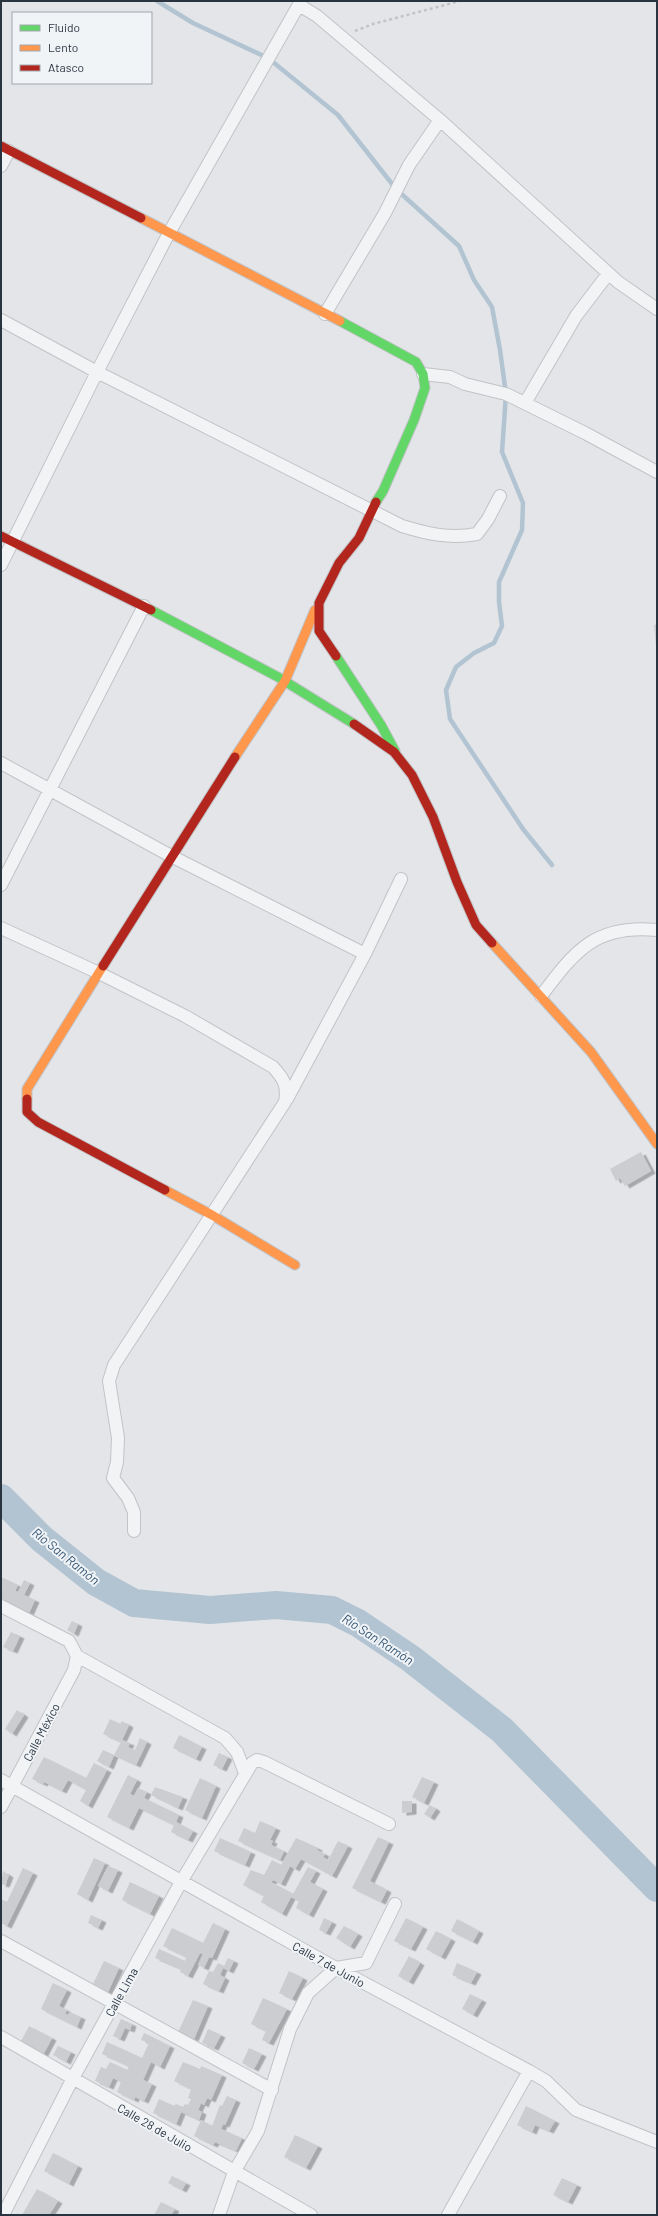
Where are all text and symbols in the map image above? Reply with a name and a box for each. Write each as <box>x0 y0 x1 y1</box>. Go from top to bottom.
legend <box>12 12 152 84</box>
text: Fluido <box>48 20 80 34</box>
text: Lento <box>48 40 78 54</box>
text: Atasco <box>48 60 84 74</box>
water label: Río San Ramón <box>29 1524 103 1588</box>
water label: Río San Ramón <box>339 1610 417 1668</box>
street label: Calle México <box>20 1700 62 1764</box>
street label: Calle 7 de Junio <box>290 1938 368 1990</box>
street label: Calle Lima <box>102 1965 140 2019</box>
street label: Calle 28 de Julio <box>115 2100 195 2154</box>

